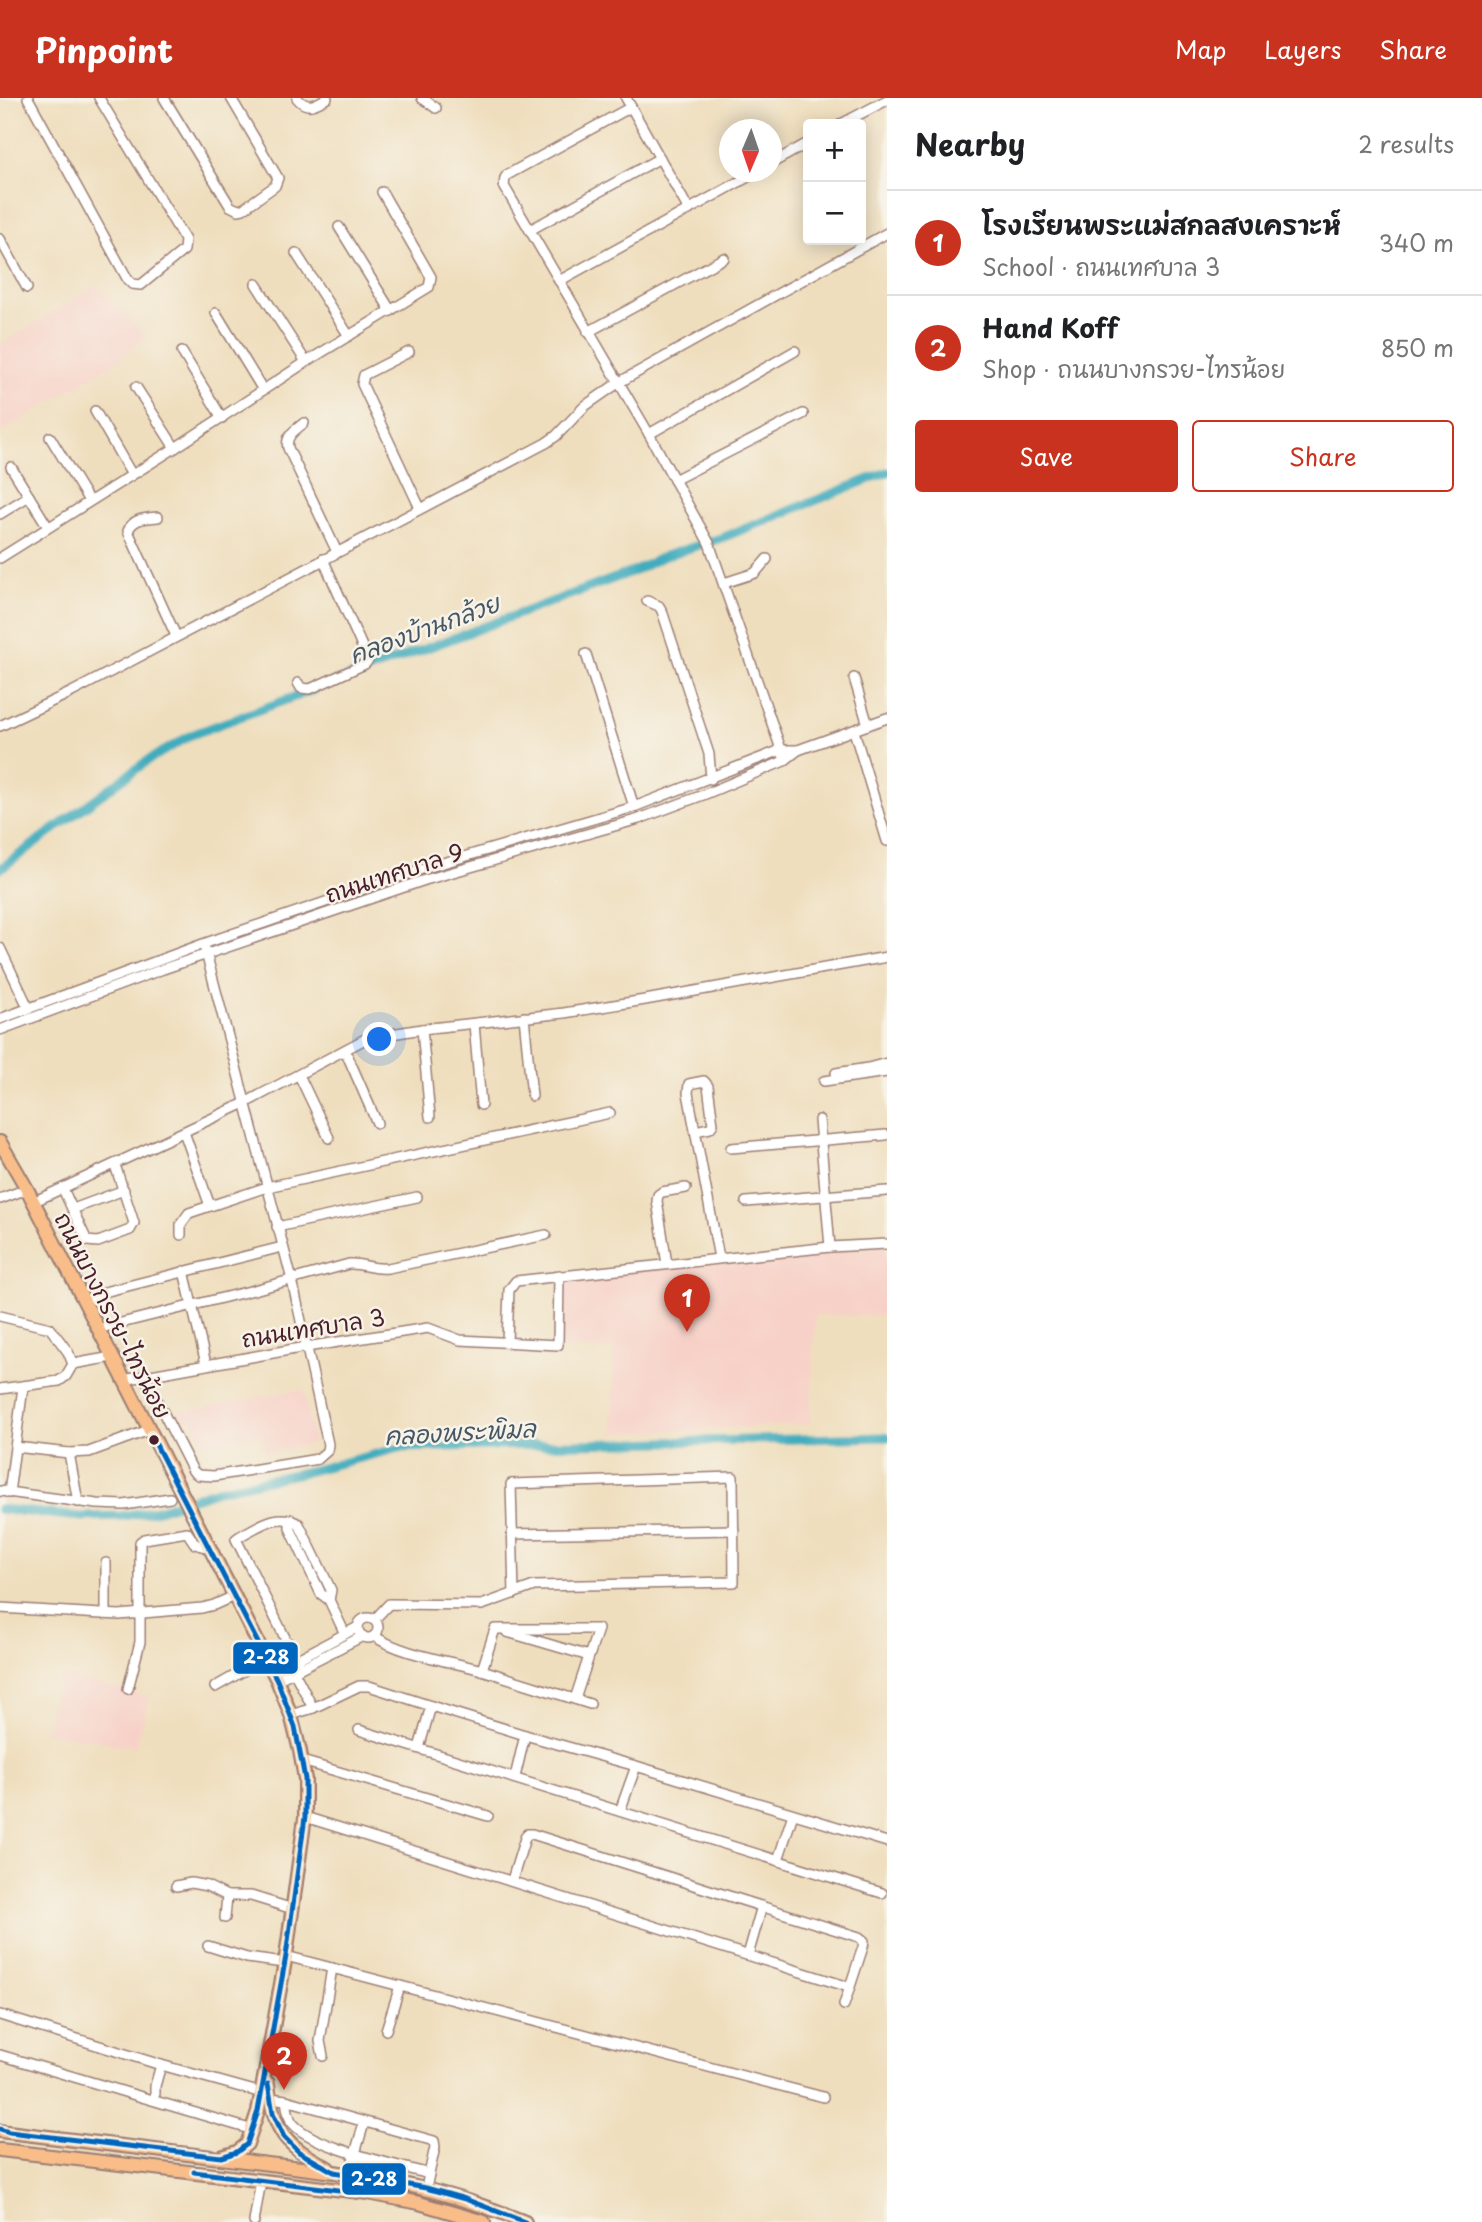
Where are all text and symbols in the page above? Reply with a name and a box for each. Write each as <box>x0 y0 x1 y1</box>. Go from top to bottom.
text: Pinpoint <box>35 24 173 74</box>
text: Map <box>1175 31 1226 67</box>
text: Layers <box>1264 31 1341 67</box>
text: Share <box>1379 31 1447 67</box>
north arrow <box>719 119 782 182</box>
map controls <box>803 119 866 245</box>
button: + <box>803 119 866 182</box>
text: Nearby <box>915 121 1025 166</box>
text: 2 results <box>1358 126 1454 161</box>
button: − <box>803 182 866 245</box>
text: โรงเรียนพระแม่สกลสงเคราะห์ <box>982 205 1341 244</box>
text: 1 <box>933 225 944 260</box>
text: 340 m <box>1379 225 1454 260</box>
text: School · ถนนเทศบาล 3 <box>982 249 1220 284</box>
text: Hand Koff <box>982 308 1118 347</box>
text: 2 <box>930 330 946 365</box>
text: 850 m <box>1381 330 1454 365</box>
text: Shop · ถนนบางกรวย-ไทรน้อย <box>982 351 1286 386</box>
button: Save <box>915 420 1178 492</box>
button: Share <box>1192 420 1454 492</box>
water label: คลองบ้านกล้วย <box>344 583 506 672</box>
street label: ถนนเทศบาล 9 <box>320 833 468 911</box>
your location <box>362 1022 396 1056</box>
street label: ถนนบางกรวย-ไทรน้อย <box>47 1206 181 1424</box>
pin: 1 <box>664 1274 710 1332</box>
street label: ถนนเทศบาล 3 <box>239 1298 387 1356</box>
water label: คลองพระพิมล <box>384 1409 538 1453</box>
unlabelled marker <box>147 1433 161 1447</box>
line badge: 2-28 <box>232 1641 299 1675</box>
text: 2-28 <box>243 1642 289 1670</box>
pin: 2 <box>261 2032 307 2090</box>
line badge: 2-28 <box>341 2162 407 2196</box>
text: 2-28 <box>351 2164 397 2192</box>

